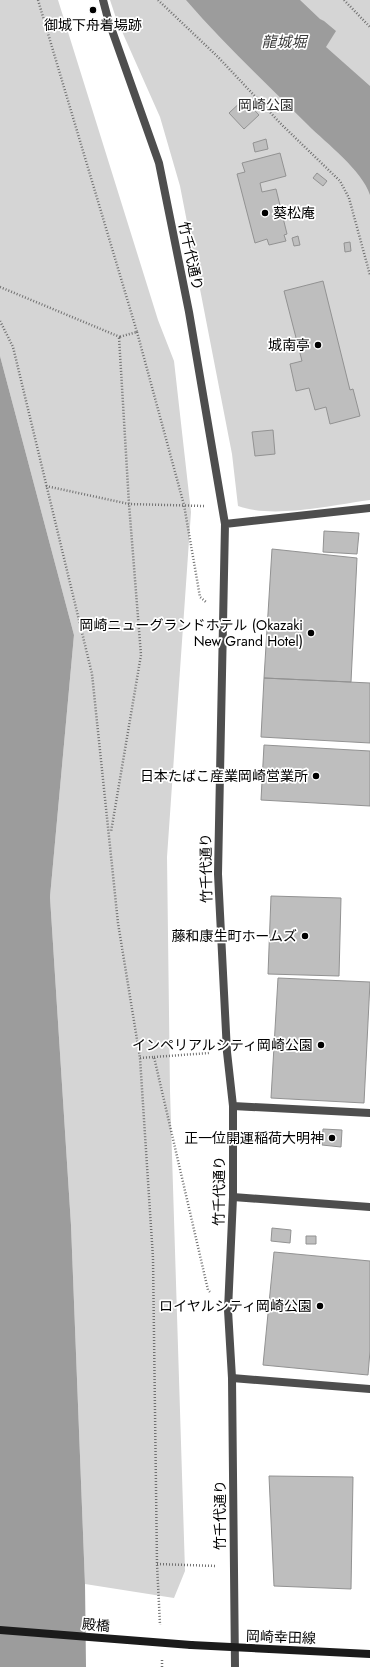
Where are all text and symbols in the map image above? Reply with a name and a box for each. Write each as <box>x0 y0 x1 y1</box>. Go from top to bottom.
marker: 御城下舟着場跡 <box>88 5 98 15</box>
place label: 御城下舟着場跡 <box>44 15 142 35</box>
water label: 龍城堀 <box>261 31 308 53</box>
park label: 岡崎公園 <box>238 95 294 115</box>
place label: 葵松庵 <box>273 203 315 223</box>
marker: 葵松庵 <box>260 208 270 218</box>
street label: 竹千代通り <box>174 220 208 292</box>
place label: 城南亭 <box>268 335 310 355</box>
marker: 城南亭 <box>313 340 323 350</box>
place label: 岡崎ニューグランドホテル (Okazaki New Grand Hotel) <box>80 615 303 651</box>
marker: 岡崎ニューグランドホテル (Okazaki New Grand Hotel) <box>306 628 316 638</box>
place label: 日本たばこ産業岡崎営業所 <box>140 766 308 786</box>
marker: 日本たばこ産業岡崎営業所 <box>311 771 321 781</box>
street label: 竹千代通り <box>195 833 217 903</box>
place label: 藤和康生町ホームズ <box>171 926 297 946</box>
marker: 藤和康生町ホームズ <box>300 931 310 941</box>
place label: インペリアルシティ岡崎公園 <box>132 1035 313 1055</box>
marker: インペリアルシティ岡崎公園 <box>316 1040 326 1050</box>
place label: 正一位開運稲荷大明神 <box>184 1128 324 1148</box>
marker: 正一位開運稲荷大明神 <box>327 1133 337 1143</box>
street label: 竹千代通り <box>208 1156 230 1226</box>
place label: ロイヤルシティ岡崎公園 <box>159 1296 312 1316</box>
marker: ロイヤルシティ岡崎公園 <box>315 1301 325 1311</box>
street label: 竹千代通り <box>210 1480 230 1550</box>
street label: 殿橋 <box>81 1614 111 1636</box>
street label: 岡崎幸田線 <box>246 1626 316 1648</box>

